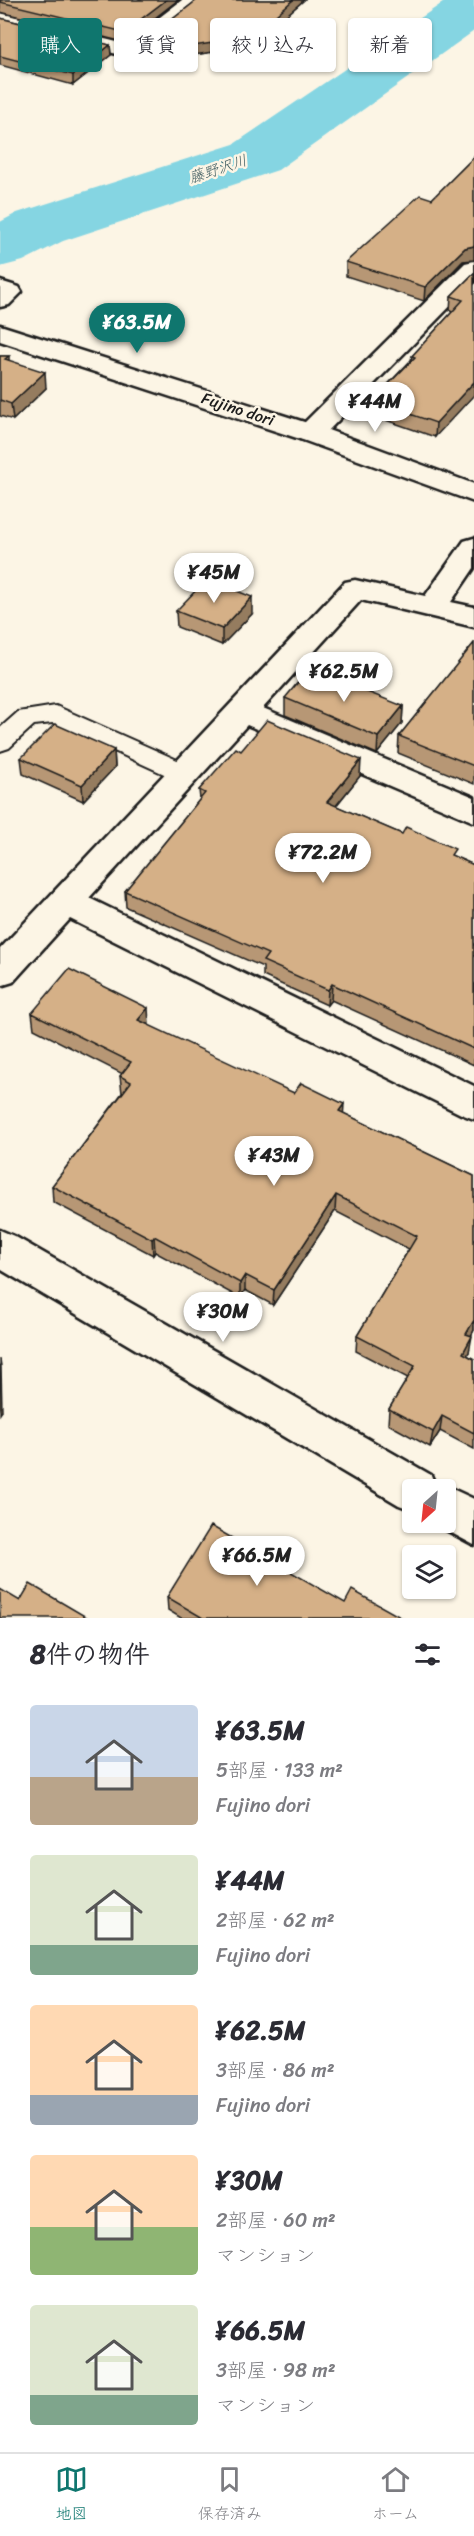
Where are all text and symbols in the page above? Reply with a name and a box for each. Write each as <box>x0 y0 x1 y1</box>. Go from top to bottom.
chip: 購入 <box>18 18 102 72</box>
chip: 賃貸 <box>114 18 198 72</box>
chip: 絞り込み <box>210 18 336 72</box>
chip: 新着 <box>348 18 432 72</box>
water label: 藤野沢川 <box>185 147 251 191</box>
pin: ¥63.5M <box>88 303 186 354</box>
text: ¥63.5M <box>103 305 171 340</box>
pin: ¥44M <box>339 382 411 433</box>
street label: Fujino dori <box>198 384 279 435</box>
text: ¥44M <box>349 384 401 419</box>
pin: ¥45M <box>178 553 250 604</box>
text: ¥45M <box>188 555 240 590</box>
pin: ¥62.5M <box>295 652 393 703</box>
text: ¥62.5M <box>310 654 378 689</box>
pin: ¥72.2M <box>274 833 372 884</box>
text: ¥72.2M <box>289 835 357 870</box>
pin: ¥43M <box>238 1136 310 1187</box>
text: ¥43M <box>249 1138 299 1173</box>
pin: ¥30M <box>187 1292 259 1343</box>
text: ¥30M <box>197 1294 249 1329</box>
north arrow <box>402 1479 456 1533</box>
map controls <box>402 1479 456 1599</box>
pin: ¥66.5M <box>208 1536 306 1587</box>
text: ¥66.5M <box>223 1538 291 1573</box>
button: layers <box>402 1545 456 1599</box>
text: 8件の物件 <box>30 1631 150 1677</box>
icon: filters <box>411 1638 444 1671</box>
text: ¥63.5M <box>216 1707 304 1753</box>
icon: home <box>78 1729 150 1801</box>
text: 5部屋 · 133 m² <box>216 1753 343 1788</box>
text: Fujino dori <box>216 1788 310 1823</box>
text: ¥44M <box>216 1857 284 1903</box>
icon: home <box>78 1879 150 1951</box>
text: 2部屋 · 62 m² <box>216 1903 335 1938</box>
text: Fujino dori <box>216 1938 310 1973</box>
text: ¥62.5M <box>216 2007 305 2053</box>
icon: home <box>78 2029 150 2101</box>
text: 3部屋 · 86 m² <box>216 2053 335 2088</box>
text: Fujino dori <box>216 2088 310 2123</box>
text: ¥30M <box>216 2157 282 2203</box>
icon: home <box>78 2179 150 2251</box>
text: 2部屋 · 60 m² <box>216 2203 336 2238</box>
text: マンション <box>216 2238 315 2273</box>
text: ¥66.5M <box>216 2307 305 2353</box>
icon: home <box>78 2329 150 2401</box>
text: 3部屋 · 98 m² <box>216 2353 336 2388</box>
text: マンション <box>216 2388 315 2423</box>
tab: 地図 <box>55 2463 88 2528</box>
tab: 保存済み <box>198 2463 262 2528</box>
tab: ホーム <box>372 2463 419 2528</box>

